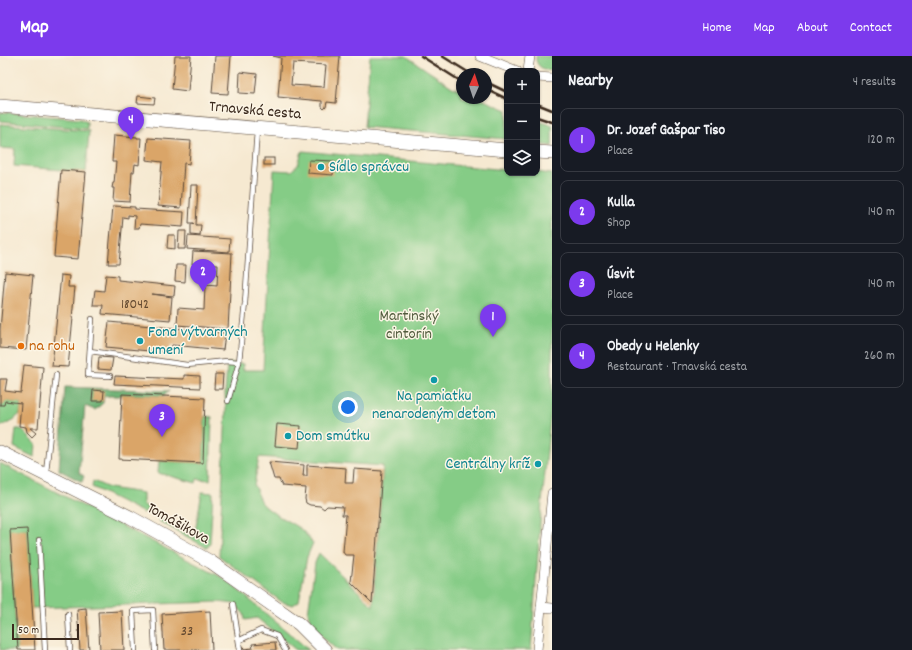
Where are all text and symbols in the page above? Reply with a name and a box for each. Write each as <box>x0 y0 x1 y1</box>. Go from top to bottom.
text: Map <box>20 15 49 42</box>
text: Home <box>702 18 731 38</box>
text: Map <box>753 18 775 38</box>
text: About <box>797 18 828 38</box>
text: Contact <box>850 18 892 38</box>
north arrow <box>456 68 492 104</box>
map controls <box>504 68 540 176</box>
button: + <box>504 68 540 104</box>
text: Nearby <box>568 70 612 94</box>
text: 4 results <box>853 73 896 92</box>
street label: Trnavská cesta <box>208 96 303 127</box>
button: − <box>504 104 540 140</box>
pin: 4 <box>118 107 144 140</box>
text: Dr. Jozef Gašpar Tiso <box>607 120 725 142</box>
text: 1 <box>581 131 583 150</box>
text: 120 m <box>867 131 895 150</box>
button: layers <box>504 140 540 176</box>
text: Place <box>607 142 633 161</box>
place label: Sídlo správcu <box>329 156 409 179</box>
marker: Sídlo správcu <box>316 162 326 172</box>
text: Kulla <box>607 192 635 214</box>
text: 2 <box>579 203 585 222</box>
text: 140 m <box>868 203 895 222</box>
text: Shop <box>607 214 630 233</box>
pin: 2 <box>190 259 216 292</box>
text: Úsvit <box>607 264 635 286</box>
text: 3 <box>579 275 585 294</box>
text: 140 m <box>868 275 895 294</box>
text: Place <box>607 286 633 305</box>
house number: 18042 <box>121 295 149 315</box>
pin: 1 <box>480 304 506 337</box>
park label: Martinský cintorín <box>380 305 439 346</box>
place label: Fond výtvarných umení <box>148 321 248 362</box>
place label: na rohu <box>29 335 75 358</box>
marker: Fond výtvarných umení <box>135 336 145 346</box>
text: Obedy u Helenky <box>607 336 699 358</box>
marker: na rohu <box>16 341 26 351</box>
text: 4 <box>579 347 585 366</box>
text: 260 m <box>864 347 895 366</box>
text: Restaurant · Trnavská cesta <box>607 358 747 377</box>
marker: Na pamiatku nenarodeným deťom <box>429 375 439 385</box>
place label: Na pamiatku nenarodeným deťom <box>372 385 496 426</box>
your location <box>338 397 358 417</box>
pin: 3 <box>149 404 175 437</box>
place label: Dom smútku <box>296 425 370 448</box>
marker: Dom smútku <box>283 431 293 441</box>
place label: Centrálny kríž <box>446 453 530 476</box>
marker: Centrálny kríž <box>533 459 543 469</box>
street label: Tomášikova <box>142 497 214 551</box>
scale bar <box>12 622 79 641</box>
house number: 33 <box>181 622 193 642</box>
text: 50 m <box>18 623 39 639</box>

